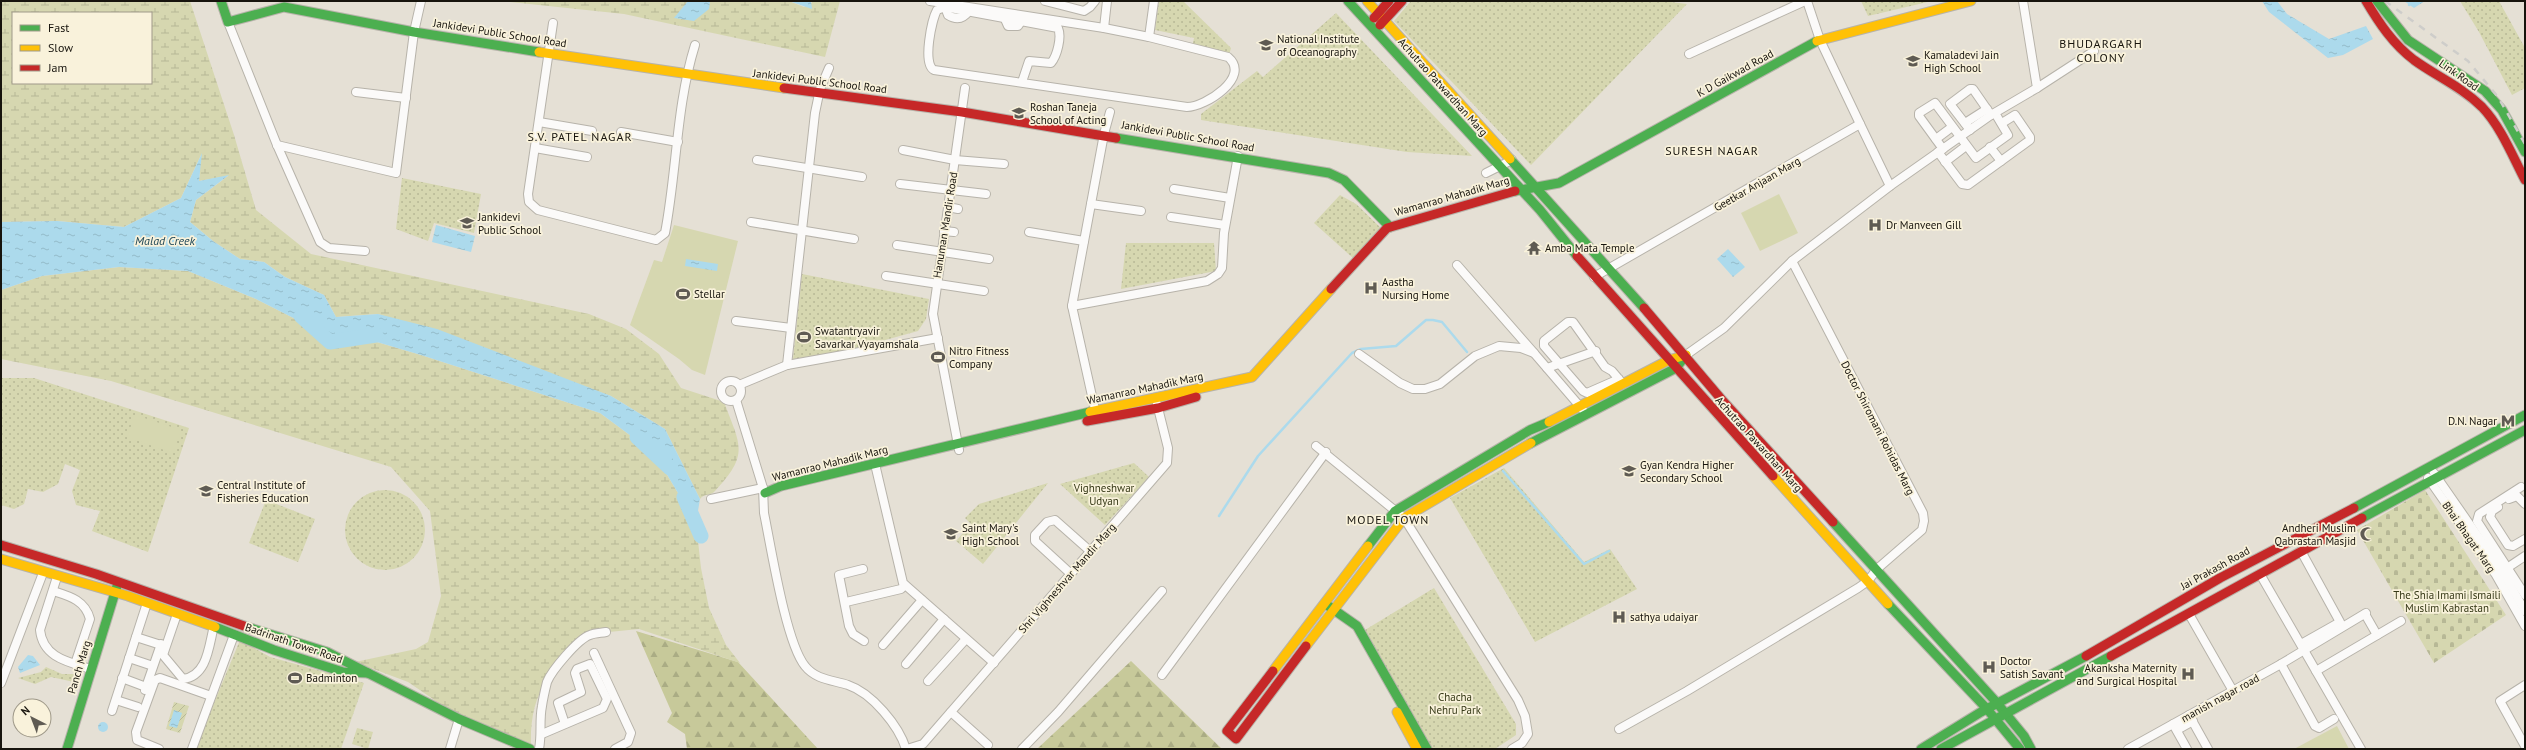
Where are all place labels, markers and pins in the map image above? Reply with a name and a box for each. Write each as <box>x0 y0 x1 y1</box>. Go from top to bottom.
place label: National Institute of Oceanography <box>1277 32 1360 59</box>
school or university icon: National Institute of Oceanography <box>1258 37 1274 53</box>
place label: Kamaladevi Jain High School <box>1924 48 1999 75</box>
school or university icon: Kamaladevi Jain High School <box>1905 53 1921 69</box>
place label: Roshan Taneja School of Acting <box>1030 100 1107 127</box>
school or university icon: Roshan Taneja School of Acting <box>1011 105 1027 121</box>
place label: Jankidevi Public School <box>477 210 542 237</box>
school or university icon: Jankidevi Public School <box>459 215 475 231</box>
hospital icon: Dr Manveen Gill <box>1867 217 1883 233</box>
place label: Dr Manveen Gill <box>1886 218 1962 232</box>
temple icon: Amba Mata Temple <box>1526 240 1542 256</box>
place label: Amba Mata Temple <box>1545 241 1635 255</box>
place label: Aastha Nursing Home <box>1382 275 1450 302</box>
hospital icon: Aastha Nursing Home <box>1363 280 1379 296</box>
sports icon: Stellar <box>675 286 691 302</box>
place label: Stellar <box>694 287 725 301</box>
place label: Swatantryavir Savarkar Vyayamshala <box>815 324 919 351</box>
sports icon: Swatantryavir Savarkar Vyayamshala <box>796 329 812 345</box>
place label: Nitro Fitness Company <box>949 344 1009 371</box>
sports icon: Nitro Fitness Company <box>930 349 946 365</box>
metro station icon: D.N. Nagar <box>2500 413 2516 429</box>
place label: D.N. Nagar <box>2448 414 2497 428</box>
place label: Gyan Kendra Higher Secondary School <box>1640 458 1734 485</box>
school or university icon: Gyan Kendra Higher Secondary School <box>1621 463 1637 479</box>
place label: Central Institute of Fisheries Education <box>217 478 308 505</box>
school or university icon: Central Institute of Fisheries Education <box>198 483 214 499</box>
place label: Saint Mary's High School <box>962 521 1020 548</box>
place label: Andheri Muslim Qabrastan Masjid <box>2275 521 2356 548</box>
school or university icon: Saint Mary's High School <box>943 526 959 542</box>
mosque icon: Andheri Muslim Qabrastan Masjid <box>2359 526 2375 542</box>
hospital icon: sathya udaiyar <box>1611 609 1627 625</box>
place label: sathya udaiyar <box>1630 610 1698 624</box>
place label: Doctor Satish Savant <box>2000 654 2064 681</box>
hospital icon: Doctor Satish Savant <box>1981 659 1997 675</box>
place label: Akanksha Maternity and Surgical Hospital <box>2077 661 2178 688</box>
hospital icon: Akanksha Maternity and Surgical Hospital <box>2180 666 2196 682</box>
sports icon: Badminton <box>287 670 303 686</box>
place label: Badminton <box>306 671 357 685</box>

